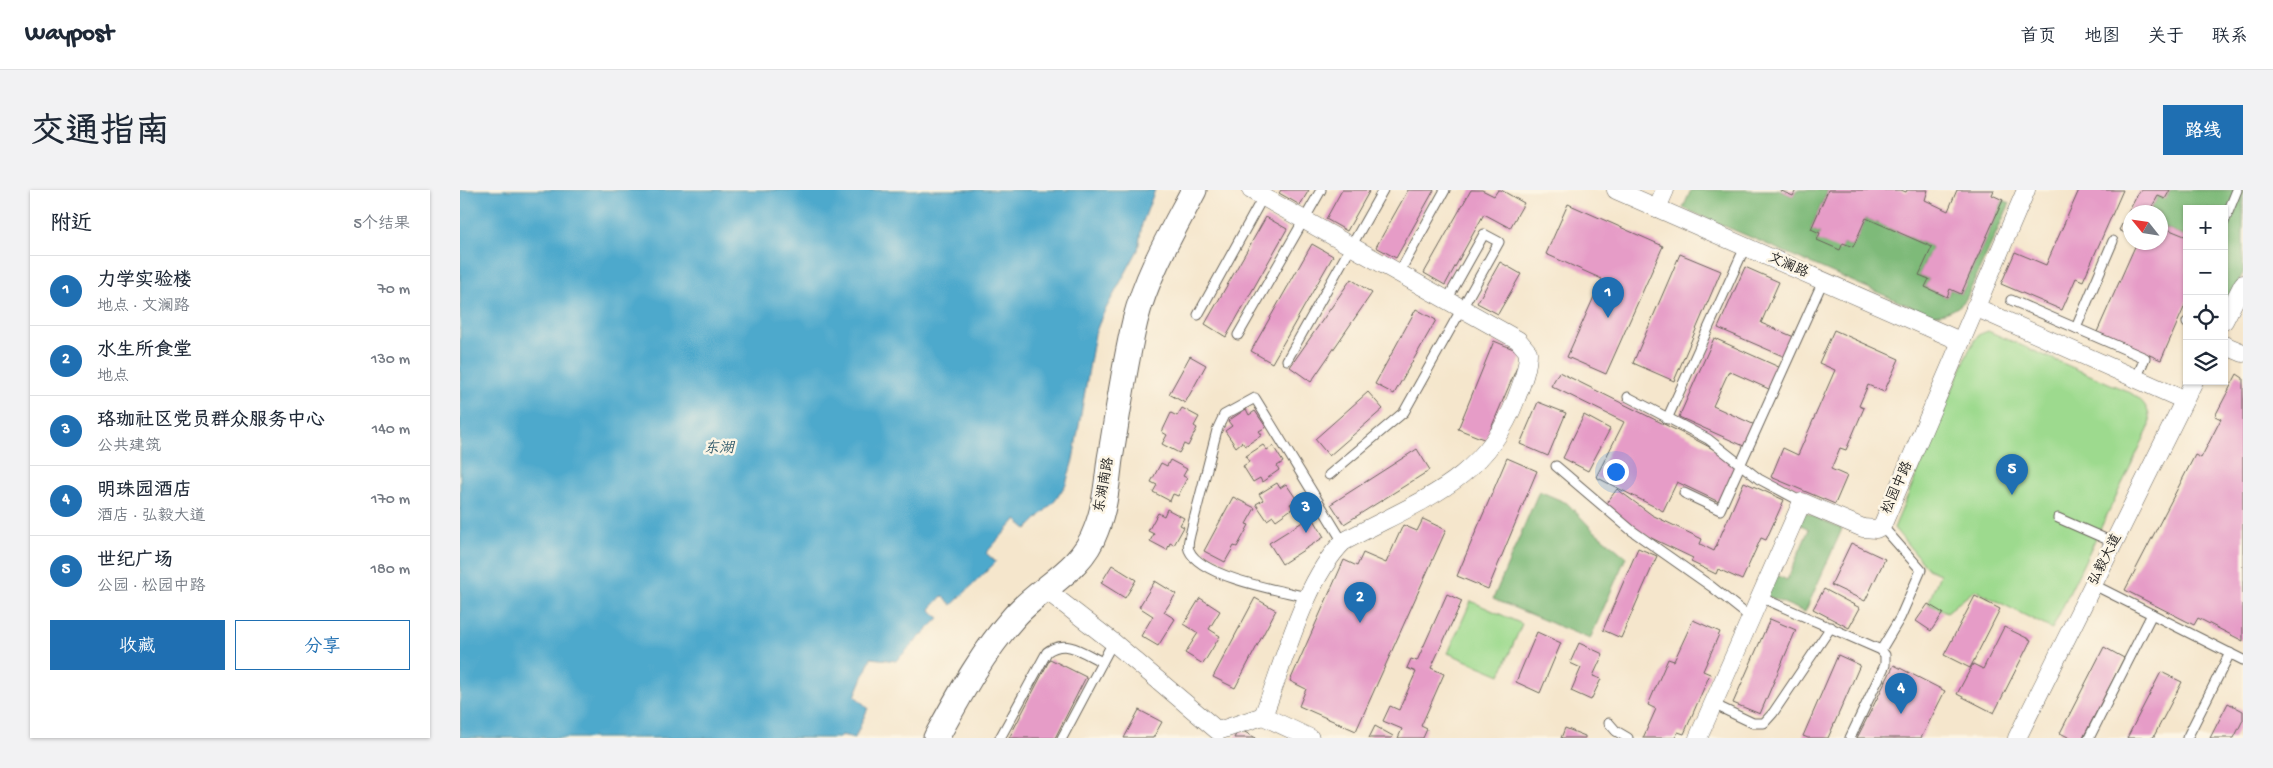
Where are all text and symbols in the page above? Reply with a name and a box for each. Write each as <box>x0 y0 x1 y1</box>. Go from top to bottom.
text: Waypost <box>25 20 113 49</box>
text: 首页 <box>2020 27 2056 48</box>
text: 地图 <box>2084 27 2120 48</box>
text: 关于 <box>2148 27 2184 48</box>
text: 联系 <box>2212 27 2248 48</box>
button: 路线 <box>2163 105 2243 155</box>
text: 交通指南 <box>30 114 170 155</box>
north arrow <box>2123 205 2168 250</box>
map controls <box>2183 205 2228 385</box>
button: + <box>2183 205 2228 250</box>
text: 附近 <box>50 213 92 238</box>
text: 5个结果 <box>354 216 410 235</box>
street label: 文澜路 <box>1765 249 1811 282</box>
button: − <box>2183 250 2228 295</box>
text: 力学实验楼 <box>97 270 192 293</box>
pin: 1 <box>1592 277 1624 318</box>
text: 1 <box>63 281 69 300</box>
text: 70 m <box>377 281 410 300</box>
button: locate <box>2183 295 2228 340</box>
text: 地点 · 文澜路 <box>97 298 190 317</box>
text: 水生所食堂 <box>97 340 192 363</box>
button: layers <box>2183 340 2228 385</box>
text: 2 <box>62 351 70 370</box>
text: 130 m <box>371 351 410 370</box>
text: 地点 <box>97 368 129 387</box>
text: 珞珈社区党员群众服务中心 <box>97 410 325 433</box>
text: 3 <box>62 421 70 440</box>
text: 140 m <box>372 421 410 440</box>
text: 公共建筑 <box>97 438 161 457</box>
water label: 东湖 <box>704 439 736 458</box>
pin: 5 <box>1996 454 2028 495</box>
street label: 东湖南路 <box>1091 456 1118 514</box>
your location <box>1603 459 1629 485</box>
street label: 松园中路 <box>1878 459 1917 517</box>
text: 明珠园酒店 <box>97 480 192 503</box>
text: 4 <box>62 491 70 510</box>
text: 170 m <box>371 491 410 510</box>
pin: 3 <box>1290 492 1322 533</box>
text: 酒店 · 弘毅大道 <box>97 508 206 527</box>
street label: 弘毅大道 <box>2086 531 2126 589</box>
text: 世纪广场 <box>97 550 173 573</box>
text: 5 <box>62 561 70 580</box>
text: 180 m <box>371 561 410 580</box>
text: 公园 · 松园中路 <box>97 578 206 597</box>
pin: 2 <box>1344 582 1376 623</box>
button: 收藏 <box>50 620 225 670</box>
button: 分享 <box>235 620 410 670</box>
pin: 4 <box>1885 673 1917 714</box>

